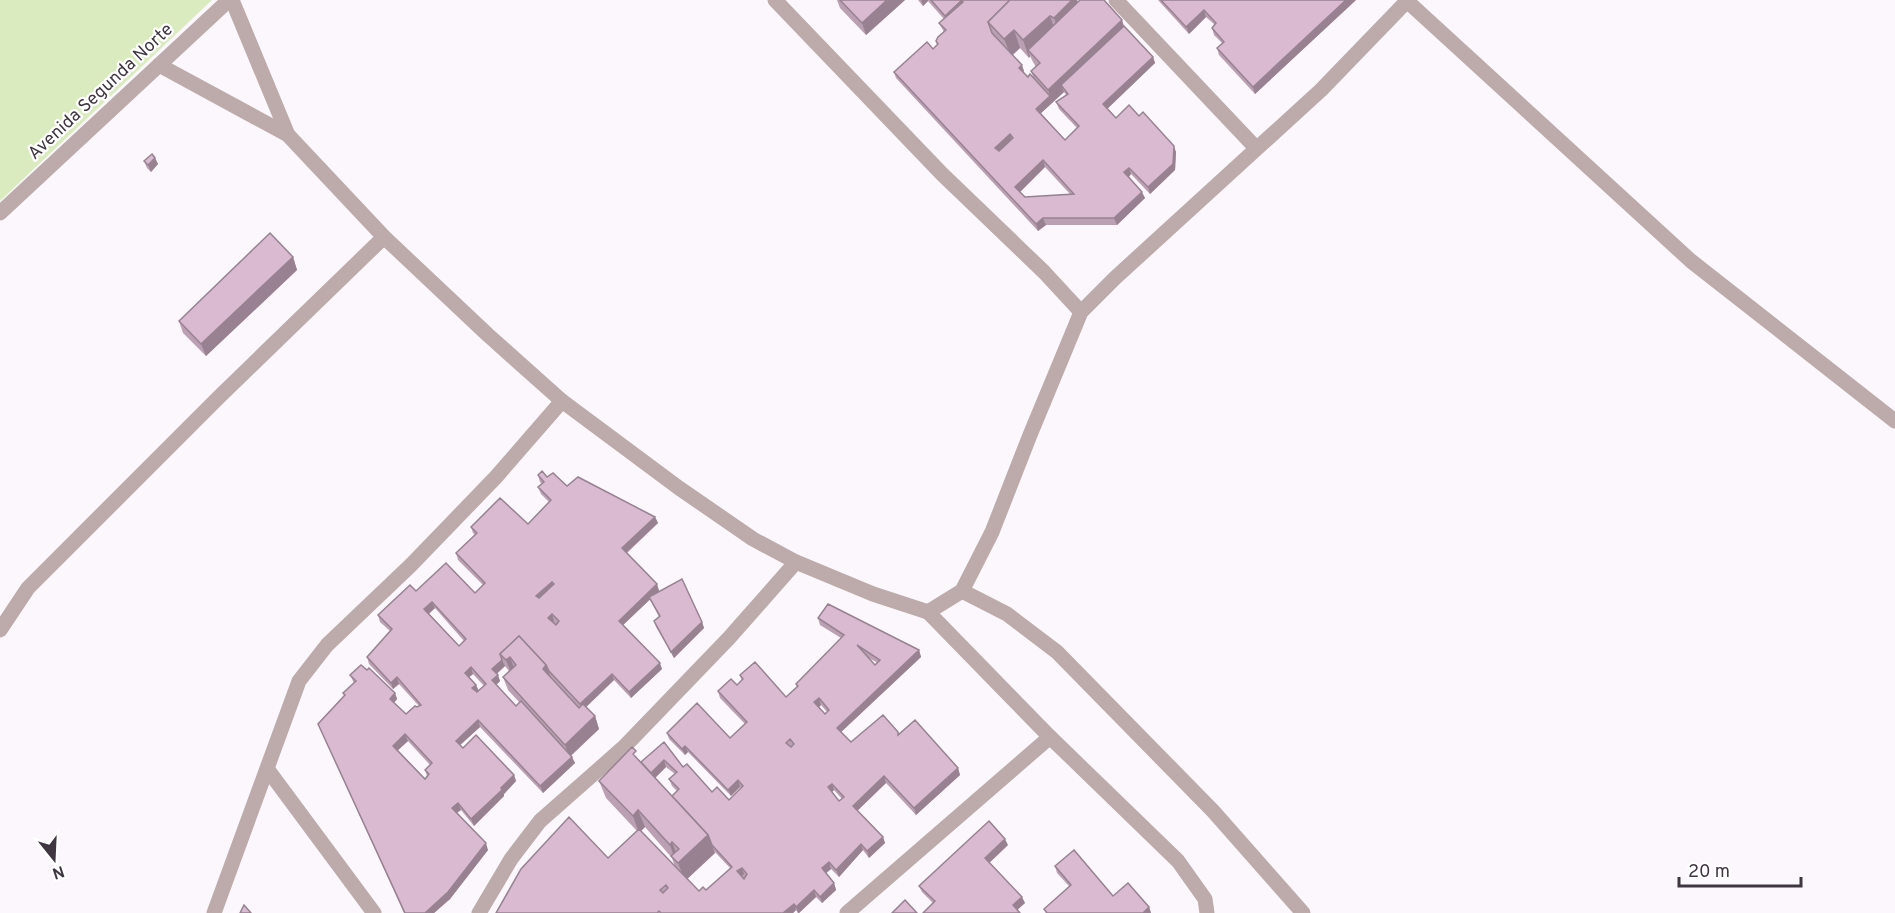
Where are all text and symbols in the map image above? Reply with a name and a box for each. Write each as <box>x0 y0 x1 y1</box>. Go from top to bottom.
street label: Avenida Segunda Norte <box>24 19 178 165</box>
north arrow <box>24 829 84 889</box>
scale bar <box>1679 850 1800 888</box>
text: N <box>49 860 67 883</box>
text: 20 m <box>1688 861 1730 884</box>

